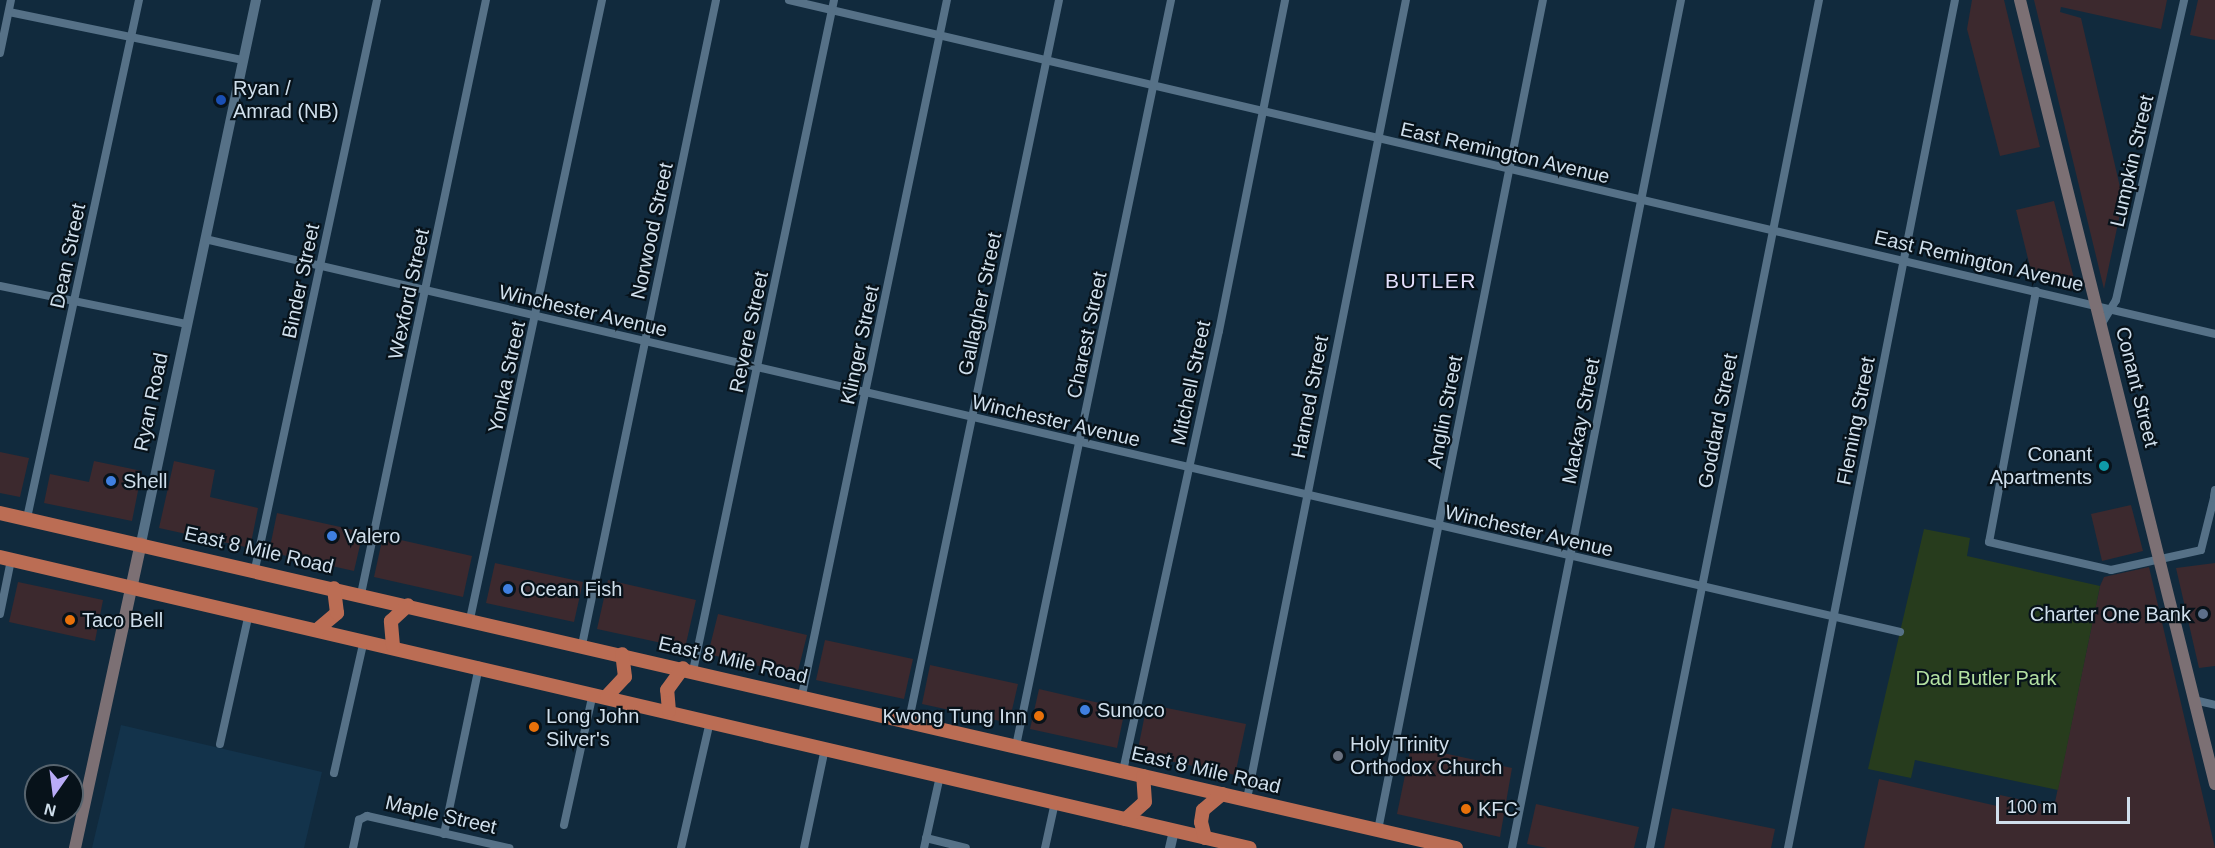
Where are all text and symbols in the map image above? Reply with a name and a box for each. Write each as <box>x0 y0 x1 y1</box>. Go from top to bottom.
place label: Ryan / Amrad (NB) <box>233 77 339 124</box>
marker: Ryan / Amrad (NB) <box>214 93 228 107</box>
street label: Lumpkin Street <box>2105 93 2159 229</box>
street label: East Remington Avenue <box>1397 117 1613 189</box>
street label: Norwood Street <box>626 161 678 301</box>
street label: Dean Street <box>45 201 91 311</box>
street label: Binder Street <box>277 221 325 341</box>
street label: East Remington Avenue <box>1871 225 2087 297</box>
street label: Wexford Street <box>383 226 435 362</box>
street label: Gallagher Street <box>953 230 1007 378</box>
district label: BUTLER <box>1385 268 1477 294</box>
street label: Revere Street <box>724 269 774 395</box>
street label: Charest Street <box>1062 269 1112 401</box>
street label: Winchester Avenue <box>496 280 670 342</box>
street label: Klinger Street <box>836 283 884 407</box>
street label: Yonka Street <box>483 319 531 435</box>
street label: Mitchell Street <box>1166 319 1216 447</box>
street label: Conant Street <box>2110 324 2164 450</box>
street label: Harned Street <box>1286 334 1334 460</box>
street label: Ryan Road <box>129 351 173 453</box>
street label: Goddard Street <box>1693 352 1743 490</box>
street label: Anglin Street <box>1422 354 1468 470</box>
street label: Fleming Street <box>1832 355 1880 487</box>
street label: Mackay Street <box>1557 356 1605 486</box>
street label: Winchester Avenue <box>969 390 1143 452</box>
place label: Conant Apartments <box>1990 442 2092 489</box>
marker: Conant Apartments <box>2097 459 2111 473</box>
place label: Shell <box>123 469 167 493</box>
marker: Shell <box>104 474 118 488</box>
street label: Winchester Avenue <box>1442 500 1616 562</box>
street label: East 8 Mile Road <box>182 521 336 579</box>
place label: Valero <box>344 524 400 548</box>
marker: Valero <box>325 529 339 543</box>
place label: Ocean Fish <box>520 577 622 601</box>
marker: Ocean Fish <box>501 582 515 596</box>
place label: Charter One Bank <box>2030 602 2191 626</box>
marker: Charter One Bank <box>2196 607 2210 621</box>
place label: Taco Bell <box>82 608 163 632</box>
marker: Taco Bell <box>63 613 77 627</box>
street label: East 8 Mile Road <box>656 631 810 689</box>
park label: Dad Butler Park <box>1915 666 2057 690</box>
place label: Sunoco <box>1097 698 1165 722</box>
marker: Sunoco <box>1078 703 1092 717</box>
place label: Long John Silver's <box>546 704 639 751</box>
place label: Kwong Tung Inn <box>882 704 1027 728</box>
marker: Kwong Tung Inn <box>1032 709 1046 723</box>
marker: Long John Silver's <box>527 720 541 734</box>
place label: Holy Trinity Orthodox Church <box>1350 732 1502 779</box>
street label: East 8 Mile Road <box>1129 741 1283 799</box>
marker: Holy Trinity Orthodox Church <box>1331 749 1345 763</box>
north arrow <box>24 764 84 824</box>
scale bar <box>1999 785 2132 823</box>
street label: Maple Street <box>383 791 499 839</box>
place label: KFC <box>1478 797 1518 821</box>
text: 100 m <box>2007 797 2057 817</box>
text: N <box>42 800 58 820</box>
marker: KFC <box>1459 802 1473 816</box>

